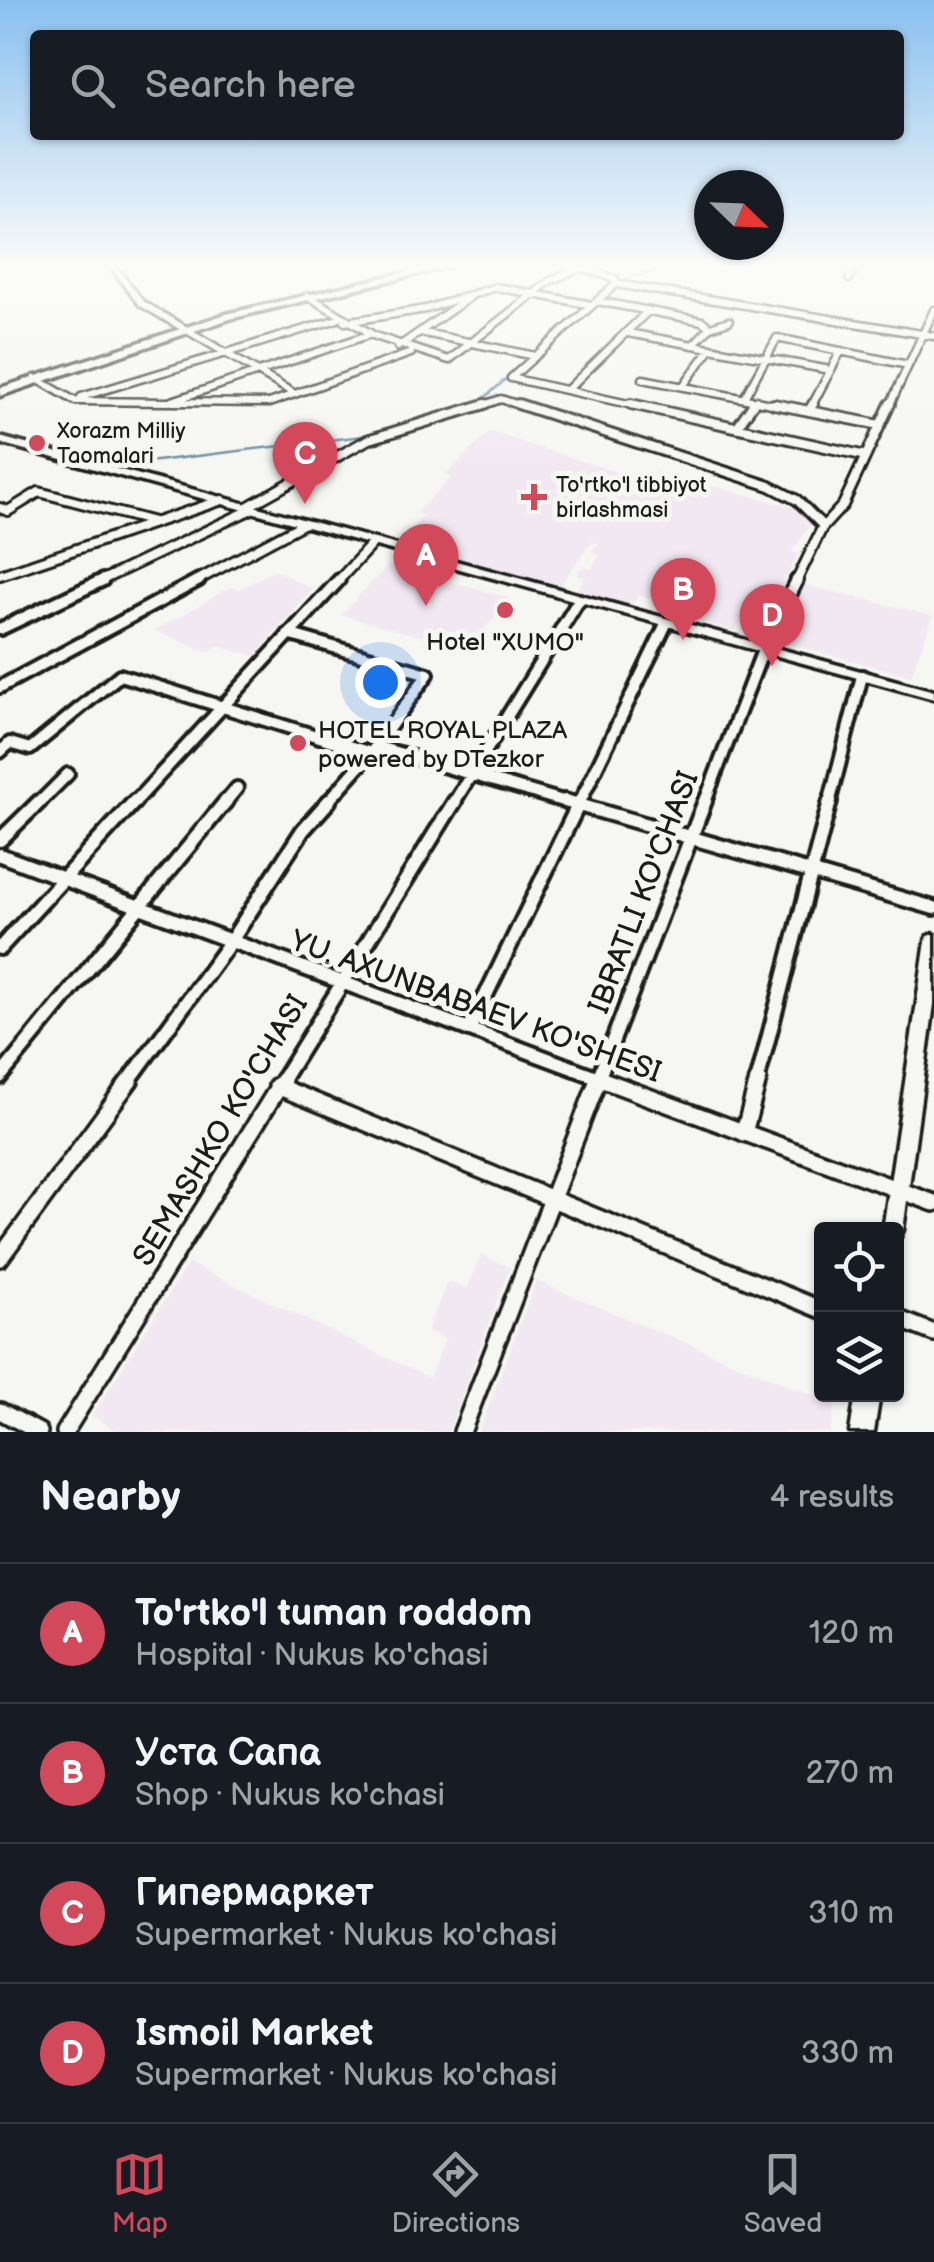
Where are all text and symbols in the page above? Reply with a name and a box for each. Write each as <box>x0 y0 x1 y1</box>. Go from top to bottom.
search box <box>30 30 904 140</box>
icon: search <box>65 58 120 113</box>
text: Search here <box>145 63 356 108</box>
north arrow <box>694 170 784 260</box>
place label: Xorazm Milliy Taomalari <box>56 418 185 470</box>
pin: C <box>272 422 338 504</box>
marker: Xorazm Milliy Taomalari <box>26 432 48 454</box>
place label: To'rtko'l tibbiyot birlashmasi <box>556 472 707 524</box>
marker: To'rtko'l tibbiyot birlashmasi <box>521 484 547 510</box>
pin: A <box>394 524 458 606</box>
pin: B <box>650 558 716 640</box>
pin: D <box>740 584 804 666</box>
marker: Hotel "XUMO" <box>494 599 516 621</box>
place label: Hotel "XUMO" <box>426 627 584 658</box>
your location <box>355 657 406 708</box>
place label: HOTEL ROYAL PLAZA powered by DTezkor <box>318 715 568 775</box>
marker: HOTEL ROYAL PLAZA powered by DTezkor <box>287 732 309 754</box>
street label: IBRATLI KO'CHASI <box>581 766 707 1019</box>
street label: YU. AXUNBABAEV KO'SHESI <box>284 923 666 1091</box>
street label: SEMASHKO KO'CHASI <box>126 988 316 1273</box>
map controls <box>814 1222 904 1402</box>
button: locate <box>814 1222 904 1312</box>
button: layers <box>814 1312 904 1402</box>
text: Nearby <box>40 1472 180 1523</box>
text: 4 results <box>770 1478 894 1517</box>
text: To'rtko'l tuman roddom <box>135 1591 532 1636</box>
text: A <box>63 1614 82 1653</box>
text: 120 m <box>809 1614 894 1653</box>
text: Hospital · Nukus ko'chasi <box>135 1636 489 1675</box>
text: Уста Сапа <box>135 1731 321 1776</box>
text: B <box>61 1754 84 1793</box>
text: 270 m <box>805 1754 894 1793</box>
text: Shop · Nukus ko'chasi <box>135 1776 445 1815</box>
text: Гипермаркет <box>135 1871 374 1916</box>
text: C <box>61 1894 84 1933</box>
text: 310 m <box>808 1894 894 1933</box>
text: Supermarket · Nukus ko'chasi <box>135 1916 558 1955</box>
text: Ismoil Market <box>135 2011 373 2056</box>
text: D <box>61 2034 84 2073</box>
text: 330 m <box>801 2034 894 2073</box>
text: Supermarket · Nukus ko'chasi <box>135 2056 558 2095</box>
tab: Map <box>112 2147 168 2240</box>
tab: Directions <box>391 2147 520 2240</box>
tab: Saved <box>744 2147 822 2240</box>

